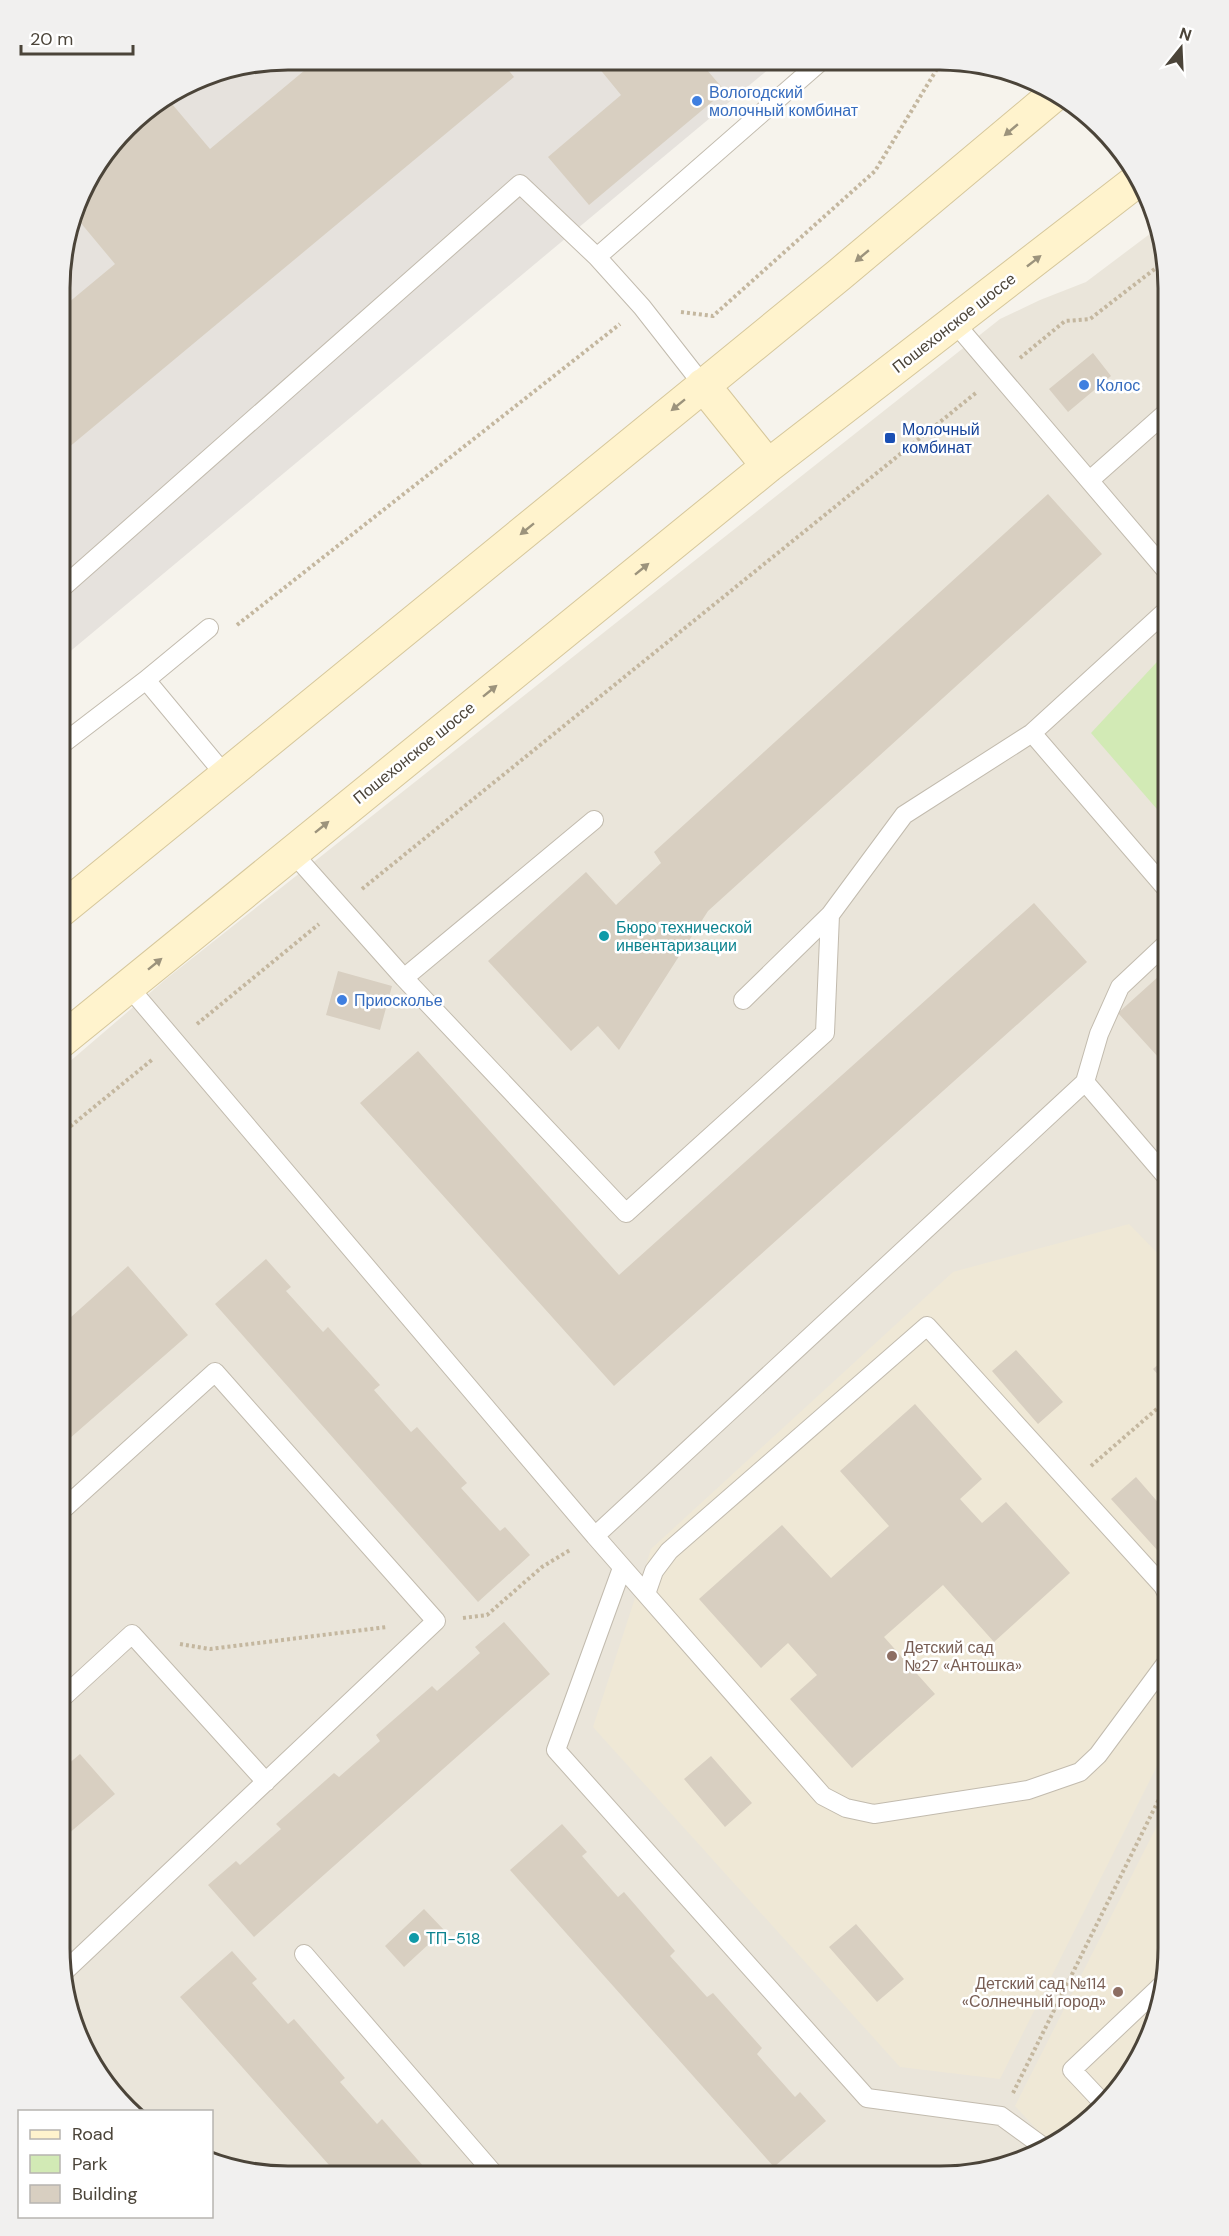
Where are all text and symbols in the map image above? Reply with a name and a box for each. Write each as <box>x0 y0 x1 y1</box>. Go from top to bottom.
scale bar <box>21 18 134 56</box>
north arrow <box>1151 18 1211 78</box>
text: N <box>1177 22 1194 46</box>
text: 20 m <box>30 27 73 51</box>
place label: Вологодский молочный комбинат <box>709 82 859 121</box>
marker: Вологодский молочный комбинат <box>690 94 704 108</box>
one-way arrow <box>1003 124 1019 137</box>
one-way arrow <box>855 249 870 262</box>
one-way arrow <box>1026 254 1042 267</box>
street label: Пошехонское шоссе <box>888 268 1020 378</box>
place label: Колос <box>1096 375 1140 396</box>
marker: Колос <box>1077 378 1091 392</box>
one-way arrow <box>670 399 685 411</box>
place label: Молочный комбинат <box>902 419 980 458</box>
marker: Молочный комбинат <box>883 431 897 445</box>
one-way arrow <box>519 522 534 534</box>
one-way arrow <box>634 562 650 575</box>
one-way arrow <box>482 685 498 698</box>
street label: Пошехонское шоссе <box>349 697 479 809</box>
one-way arrow <box>314 821 330 834</box>
place label: Бюро технической инвентаризации <box>616 917 752 956</box>
marker: Бюро технической инвентаризации <box>597 929 611 943</box>
one-way arrow <box>147 957 163 970</box>
place label: Приосколье <box>354 990 443 1011</box>
marker: Приосколье <box>335 993 349 1007</box>
place label: Детский сад №27 «Антошка» <box>904 1637 1022 1676</box>
marker: Детский сад №27 «Антошка» <box>885 1649 899 1663</box>
place label: ТП-518 <box>426 1928 480 1949</box>
marker: ТП-518 <box>407 1931 421 1945</box>
place label: Детский сад №114 «Солнечный город» <box>962 1973 1106 2012</box>
marker: Детский сад №114 «Солнечный город» <box>1111 1985 1125 1999</box>
legend <box>18 2110 213 2218</box>
text: Road <box>72 2122 114 2146</box>
text: Park <box>72 2152 108 2176</box>
text: Building <box>72 2182 137 2206</box>

